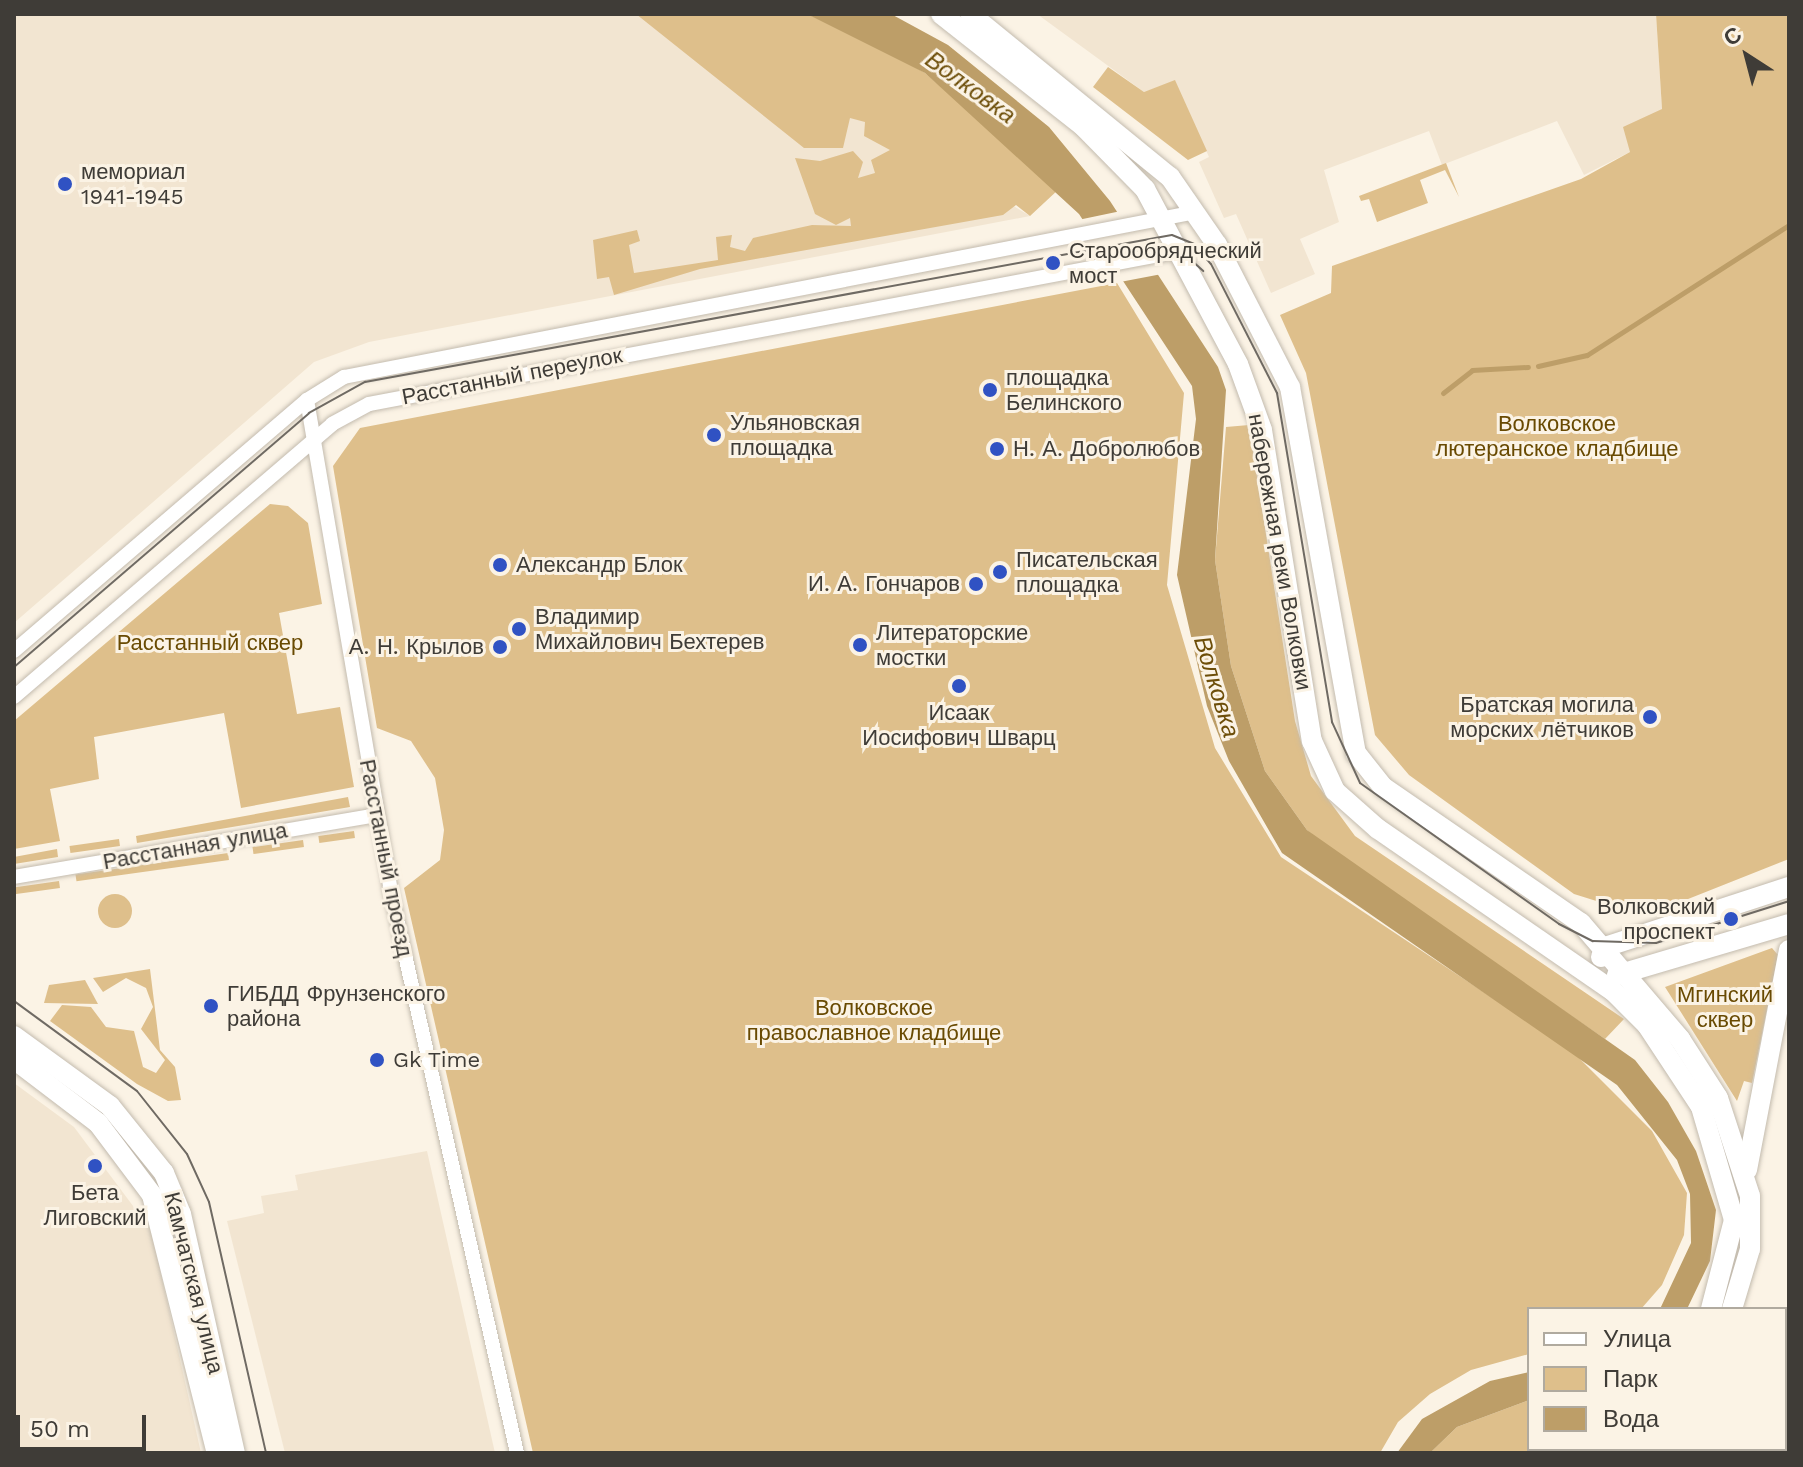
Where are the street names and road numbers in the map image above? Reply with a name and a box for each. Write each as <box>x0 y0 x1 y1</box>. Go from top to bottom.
street label: Расстанный переулок <box>400 342 624 410</box>
street label: набережная реки Волковки <box>1243 412 1317 692</box>
street label: Расстанный проезд <box>354 757 418 959</box>
street label: Расстанная улица <box>101 817 289 875</box>
street label: Камчатская улица <box>159 1189 229 1377</box>

